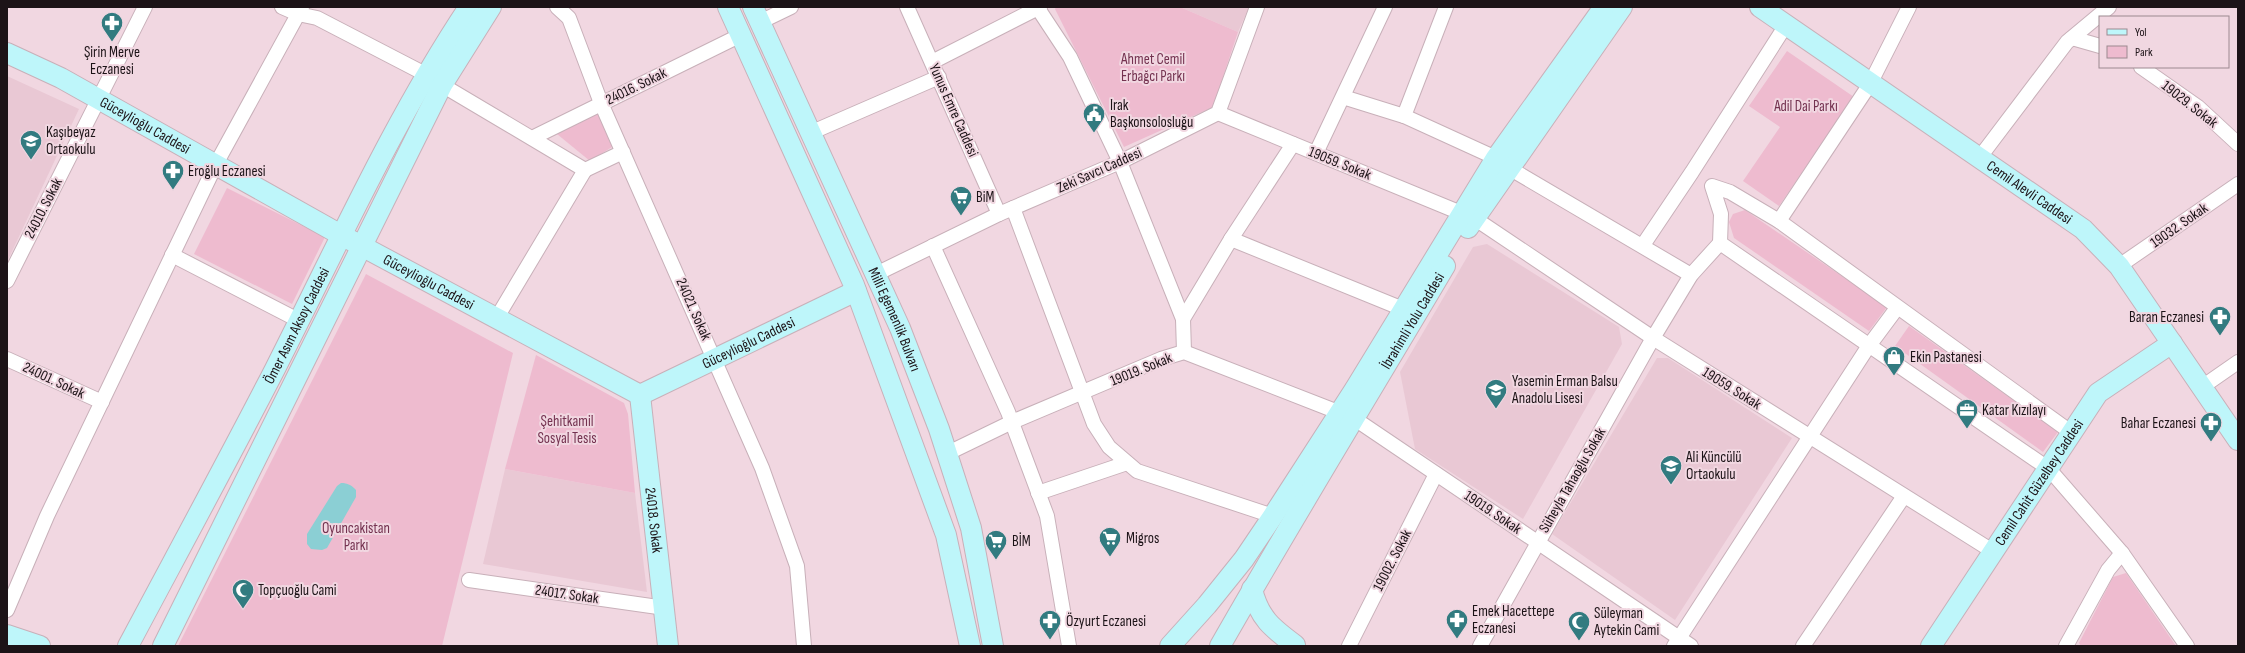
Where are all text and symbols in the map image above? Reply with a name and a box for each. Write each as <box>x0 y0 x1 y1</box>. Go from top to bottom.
pharmacy icon: Şirin Merve Eczanesi <box>99 10 125 43</box>
legend <box>2099 16 2229 68</box>
text: Yol <box>2135 25 2147 40</box>
place label: Şirin Merve Eczanesi <box>84 43 140 79</box>
text: Park <box>2135 45 2153 60</box>
park label: Ahmet Cemil Erbağcı Parkı <box>1120 50 1185 86</box>
street label: Yunus Emre Caddesi <box>924 61 983 160</box>
street label: 24016. Sokak <box>603 63 670 109</box>
street label: 19029. Sokak <box>2158 77 2222 132</box>
street label: Güceylioğlu Caddesi <box>96 93 194 159</box>
place label: Irak Başkonsolosluğu <box>1110 96 1193 132</box>
park label: Adil Dai Parkı <box>1773 97 1838 116</box>
public building icon: Irak Başkonsolosluğu <box>1081 101 1107 134</box>
place label: Kaşıbeyaz Ortaokulu <box>46 123 96 159</box>
school or university icon: Kaşıbeyaz Ortaokulu <box>18 128 44 161</box>
street label: 19059. Sokak <box>1306 142 1374 185</box>
street label: Zeki Savcı Caddesi <box>1054 143 1145 198</box>
street label: Cemil Alevli Caddesi <box>1983 157 2076 229</box>
pharmacy icon: Eroğlu Eczanesi <box>160 158 186 191</box>
place label: Eroğlu Eczanesi <box>188 162 266 181</box>
street label: 24010. Sokak <box>20 174 67 242</box>
supermarket icon: BiM <box>948 184 974 217</box>
place label: BiM <box>976 188 994 207</box>
street label: 19032. Sokak <box>2147 198 2212 252</box>
street label: Güceylioğlu Caddesi <box>380 250 477 315</box>
street label: Ömer Asım Aksoy Caddesi <box>260 264 334 387</box>
street label: Milli Egemenlik Bulvarı <box>864 264 925 374</box>
street label: İbrahimli Yolu Caddesi <box>1377 269 1449 373</box>
street label: 24021. Sokak <box>671 275 716 343</box>
pharmacy icon: Baran Eczanesi <box>2207 304 2233 337</box>
place label: Baran Eczanesi <box>2129 308 2204 327</box>
street label: Güceylioğlu Caddesi <box>699 313 798 374</box>
shop icon: Ekin Pastanesi <box>1881 344 1907 377</box>
street label: 19019. Sokak <box>1107 348 1175 390</box>
place label: Ekin Pastanesi <box>1910 348 1982 367</box>
street label: 24001. Sokak <box>20 358 88 403</box>
street label: 19059. Sokak <box>1699 363 1765 414</box>
place label: Yasemin Erman Balsu Anadolu Lisesi <box>1511 372 1618 408</box>
school or university icon: Yasemin Erman Balsu Anadolu Lisesi <box>1483 377 1509 410</box>
office icon: Katar Kızılayı <box>1954 397 1980 430</box>
place label: Katar Kızılayı <box>1982 401 2046 420</box>
pharmacy icon: Bahar Eczanesi <box>2198 410 2224 443</box>
park label: Şehitkamil Sosyal Tesis <box>537 412 597 448</box>
place label: Bahar Eczanesi <box>2121 414 2196 433</box>
street label: Cemil Cahit Güzelbey Caddesi <box>1991 416 2088 549</box>
street label: Süheyla Tahaoğlu Sokak <box>1535 424 1610 536</box>
place label: Ali Küncülü Ortaokulu <box>1685 448 1742 484</box>
school or university icon: Ali Küncülü Ortaokulu <box>1658 453 1684 486</box>
street label: 24018. Sokak <box>640 486 667 554</box>
street label: 19019. Sokak <box>1460 486 1525 539</box>
park label: Oyuncakistan Parkı <box>322 519 390 555</box>
supermarket icon: Migros <box>1097 525 1123 558</box>
street label: 19002. Sokak <box>1369 526 1416 594</box>
supermarket icon: BİM <box>983 528 1009 561</box>
place label: Migros <box>1126 529 1159 548</box>
place label: BİM <box>1012 532 1031 551</box>
mosque icon: Topçuoğlu Cami <box>230 577 256 610</box>
place label: Topçuoğlu Cami <box>258 581 337 600</box>
street label: 24017. Sokak <box>534 581 600 608</box>
place label: Emek Hacettepe Eczanesi <box>1472 602 1555 638</box>
place label: Süleyman Aytekin Cami <box>1593 604 1659 640</box>
pharmacy icon: Emek Hacettepe Eczanesi <box>1444 607 1470 640</box>
pharmacy icon: Özyurt Eczanesi <box>1037 608 1063 641</box>
mosque icon: Süleyman Aytekin Cami <box>1566 609 1592 642</box>
place label: Özyurt Eczanesi <box>1066 612 1146 631</box>

